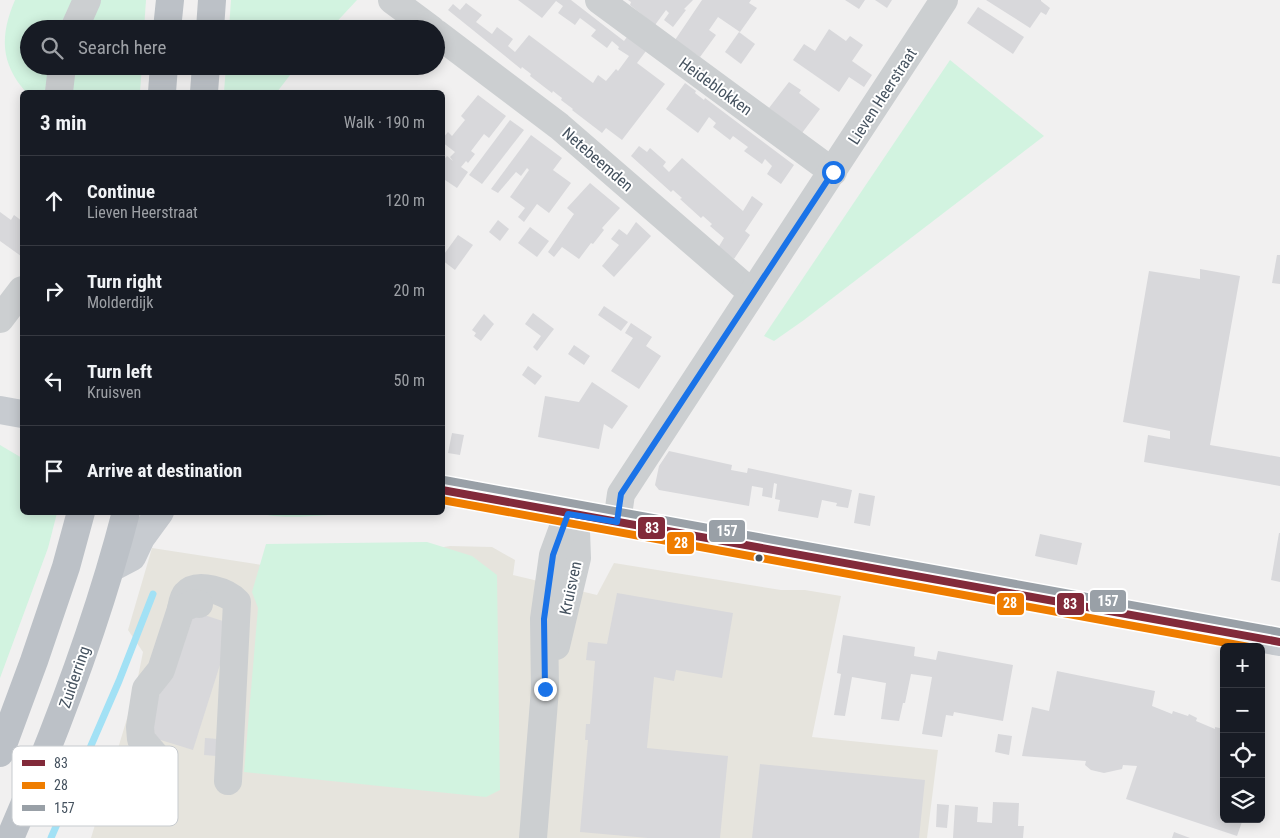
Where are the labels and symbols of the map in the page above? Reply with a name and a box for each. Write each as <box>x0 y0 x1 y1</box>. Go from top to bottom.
street label: Lieven Heerstraat <box>844 44 921 148</box>
street label: Heideblokken <box>675 54 756 119</box>
street label: Netebeemden <box>558 123 637 195</box>
route start <box>822 161 845 184</box>
line badge: 83 <box>637 516 666 540</box>
line badge: 157 <box>708 519 746 543</box>
text: 83 <box>645 520 659 536</box>
text: 157 <box>716 523 738 539</box>
line badge: 28 <box>666 531 695 555</box>
text: 28 <box>674 535 688 551</box>
unlabelled marker <box>754 553 764 563</box>
street label: Kruisven <box>556 560 585 617</box>
line badge: 157 <box>1089 589 1127 613</box>
line badge: 28 <box>996 592 1025 616</box>
line badge: 83 <box>1056 592 1085 616</box>
text: 157 <box>1097 593 1119 609</box>
text: 28 <box>1003 595 1017 611</box>
text: 83 <box>1063 596 1077 612</box>
street label: Zuiderring <box>55 644 94 711</box>
route end <box>534 678 557 701</box>
legend <box>12 746 178 826</box>
text: 83 <box>54 755 68 771</box>
text: 28 <box>54 777 68 793</box>
text: 157 <box>54 800 75 816</box>

